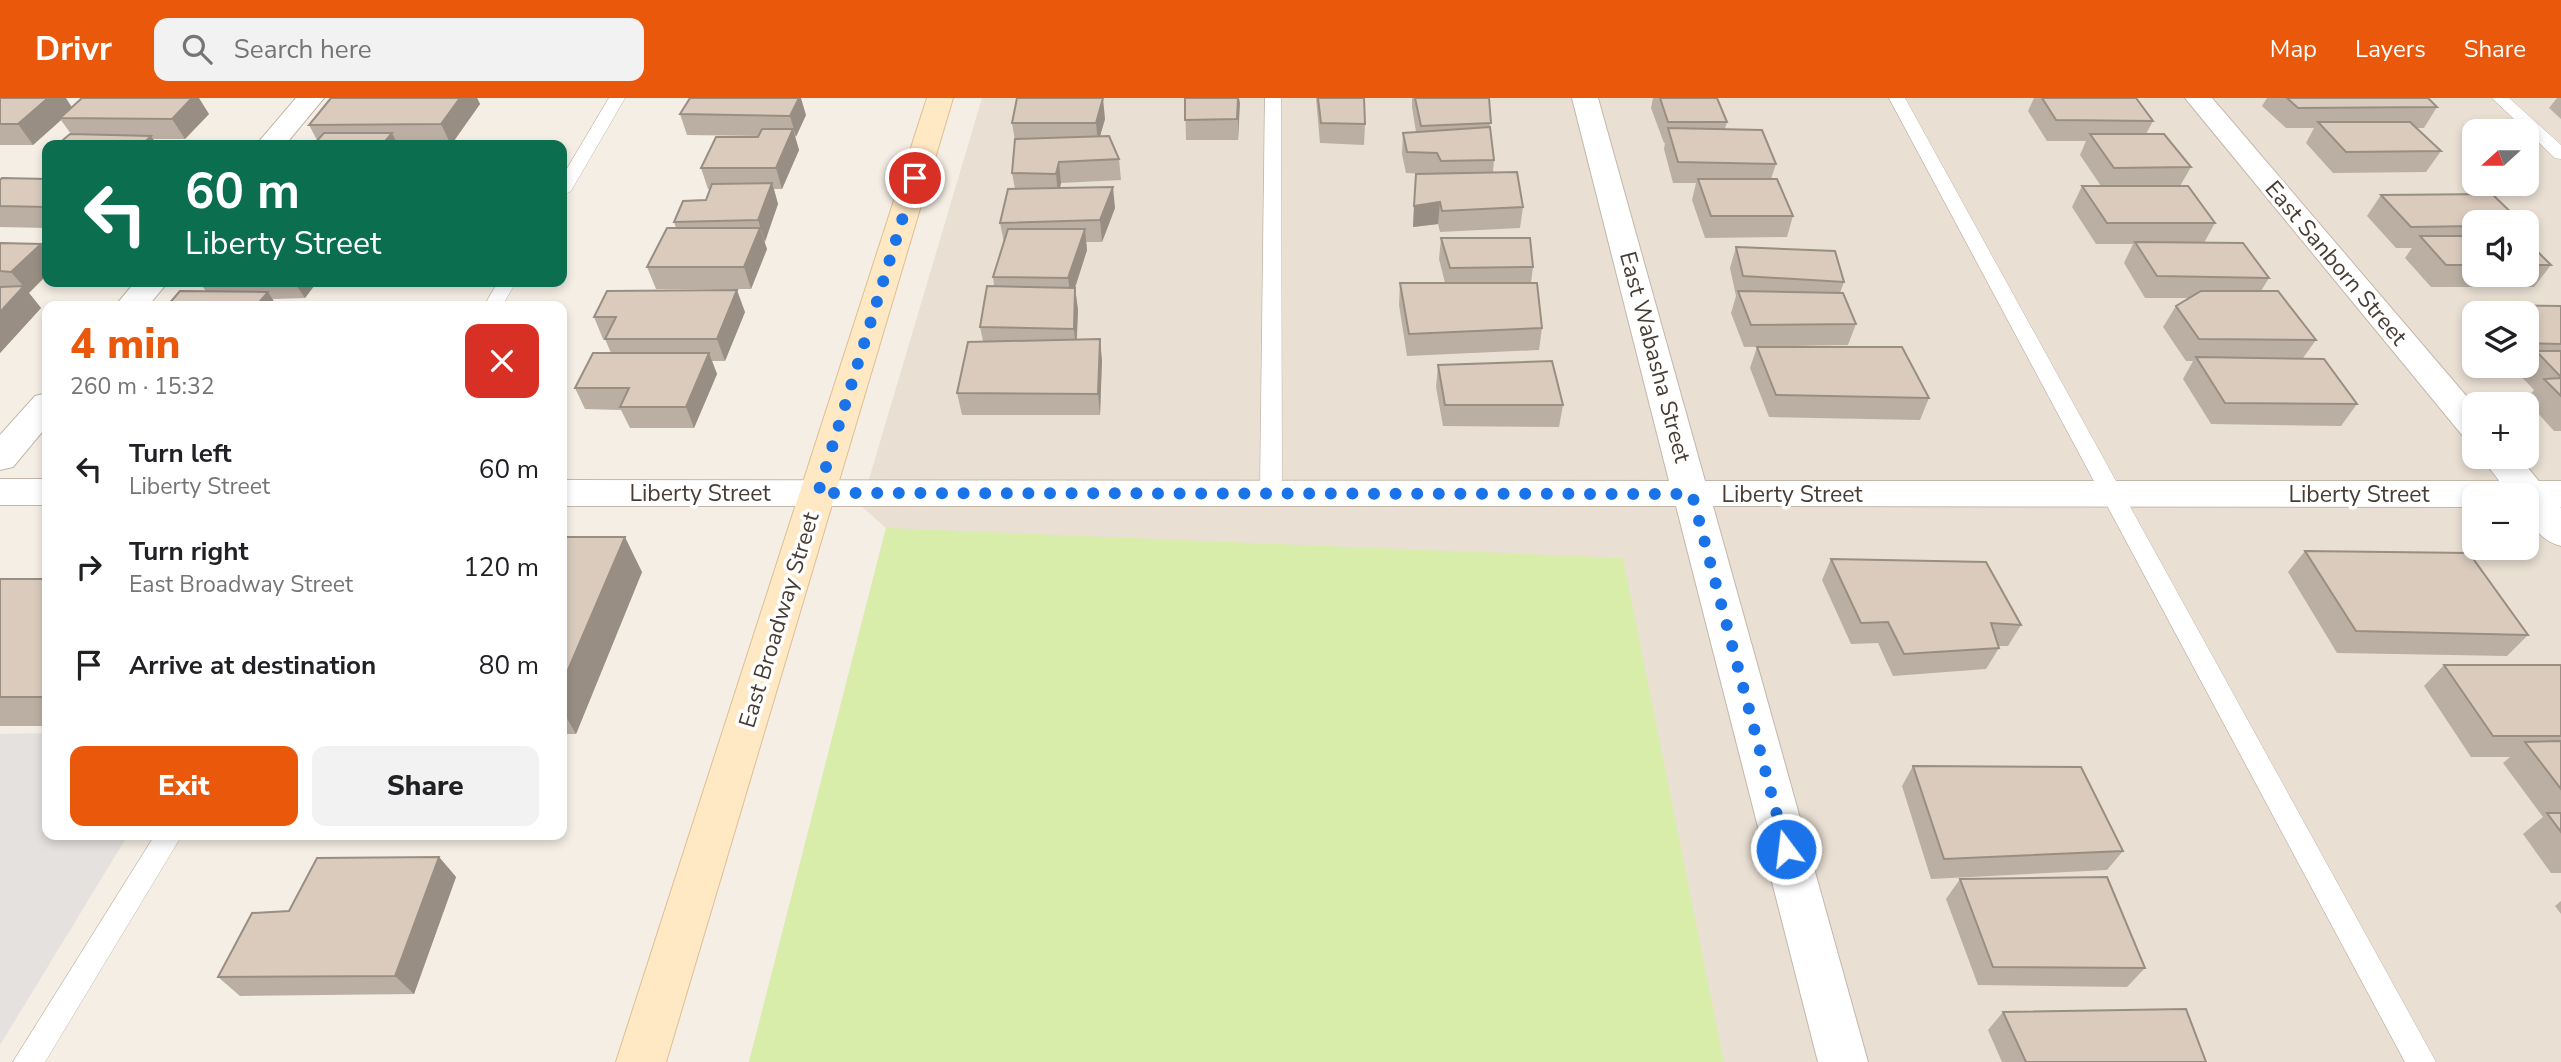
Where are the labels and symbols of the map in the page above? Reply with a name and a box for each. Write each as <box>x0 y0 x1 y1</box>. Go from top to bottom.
north arrow <box>2462 119 2539 196</box>
pin <box>885 148 945 208</box>
street label: East Sanborn Street <box>2258 174 2415 353</box>
street label: East Wabasha Street <box>1612 248 1698 467</box>
street label: Liberty Street <box>630 478 771 509</box>
street label: Liberty Street <box>1722 479 1863 510</box>
street label: Liberty Street <box>2289 479 2430 510</box>
street label: East Broadway Street <box>731 507 827 732</box>
position arrow <box>1749 812 1823 886</box>

